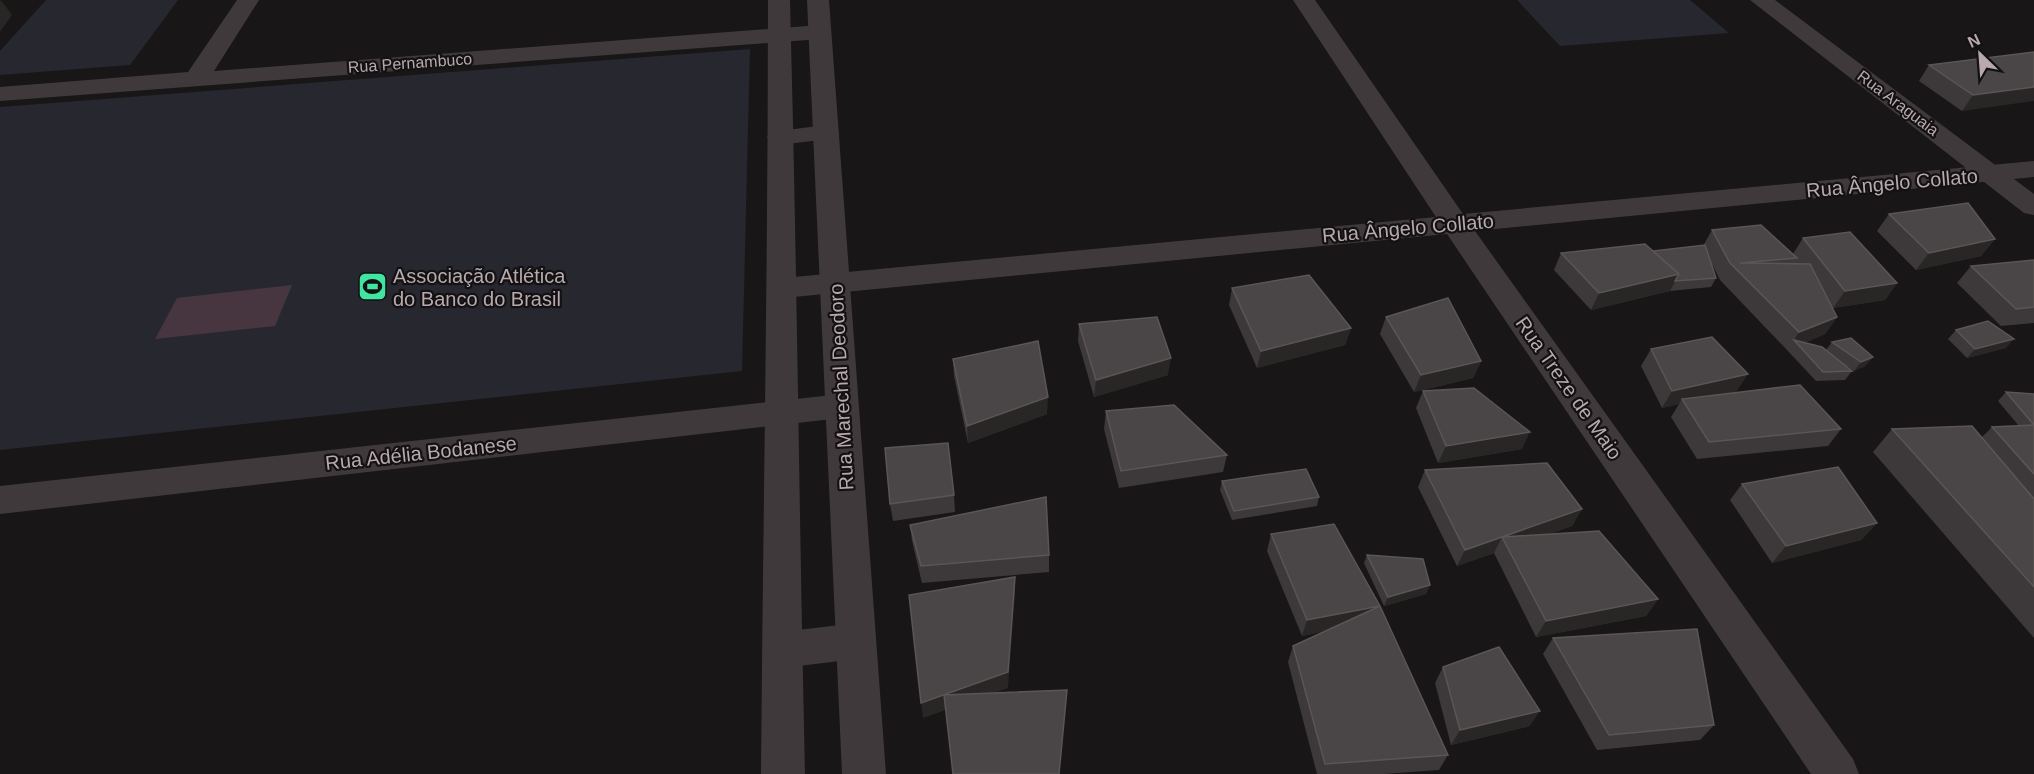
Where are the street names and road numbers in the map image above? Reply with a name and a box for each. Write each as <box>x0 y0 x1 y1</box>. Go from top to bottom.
street label: Rua Pernambuco <box>347 50 473 76</box>
street label: Rua Araguaia <box>1854 67 1942 139</box>
street label: Rua Ângelo Collato <box>1805 165 1979 201</box>
street label: Rua Ângelo Collato <box>1321 210 1495 246</box>
street label: Rua Marechal Deodoro <box>825 283 857 491</box>
street label: Rua Treze de Maio <box>1512 312 1626 464</box>
street label: Rua Adélia Bodanese <box>324 432 518 474</box>

